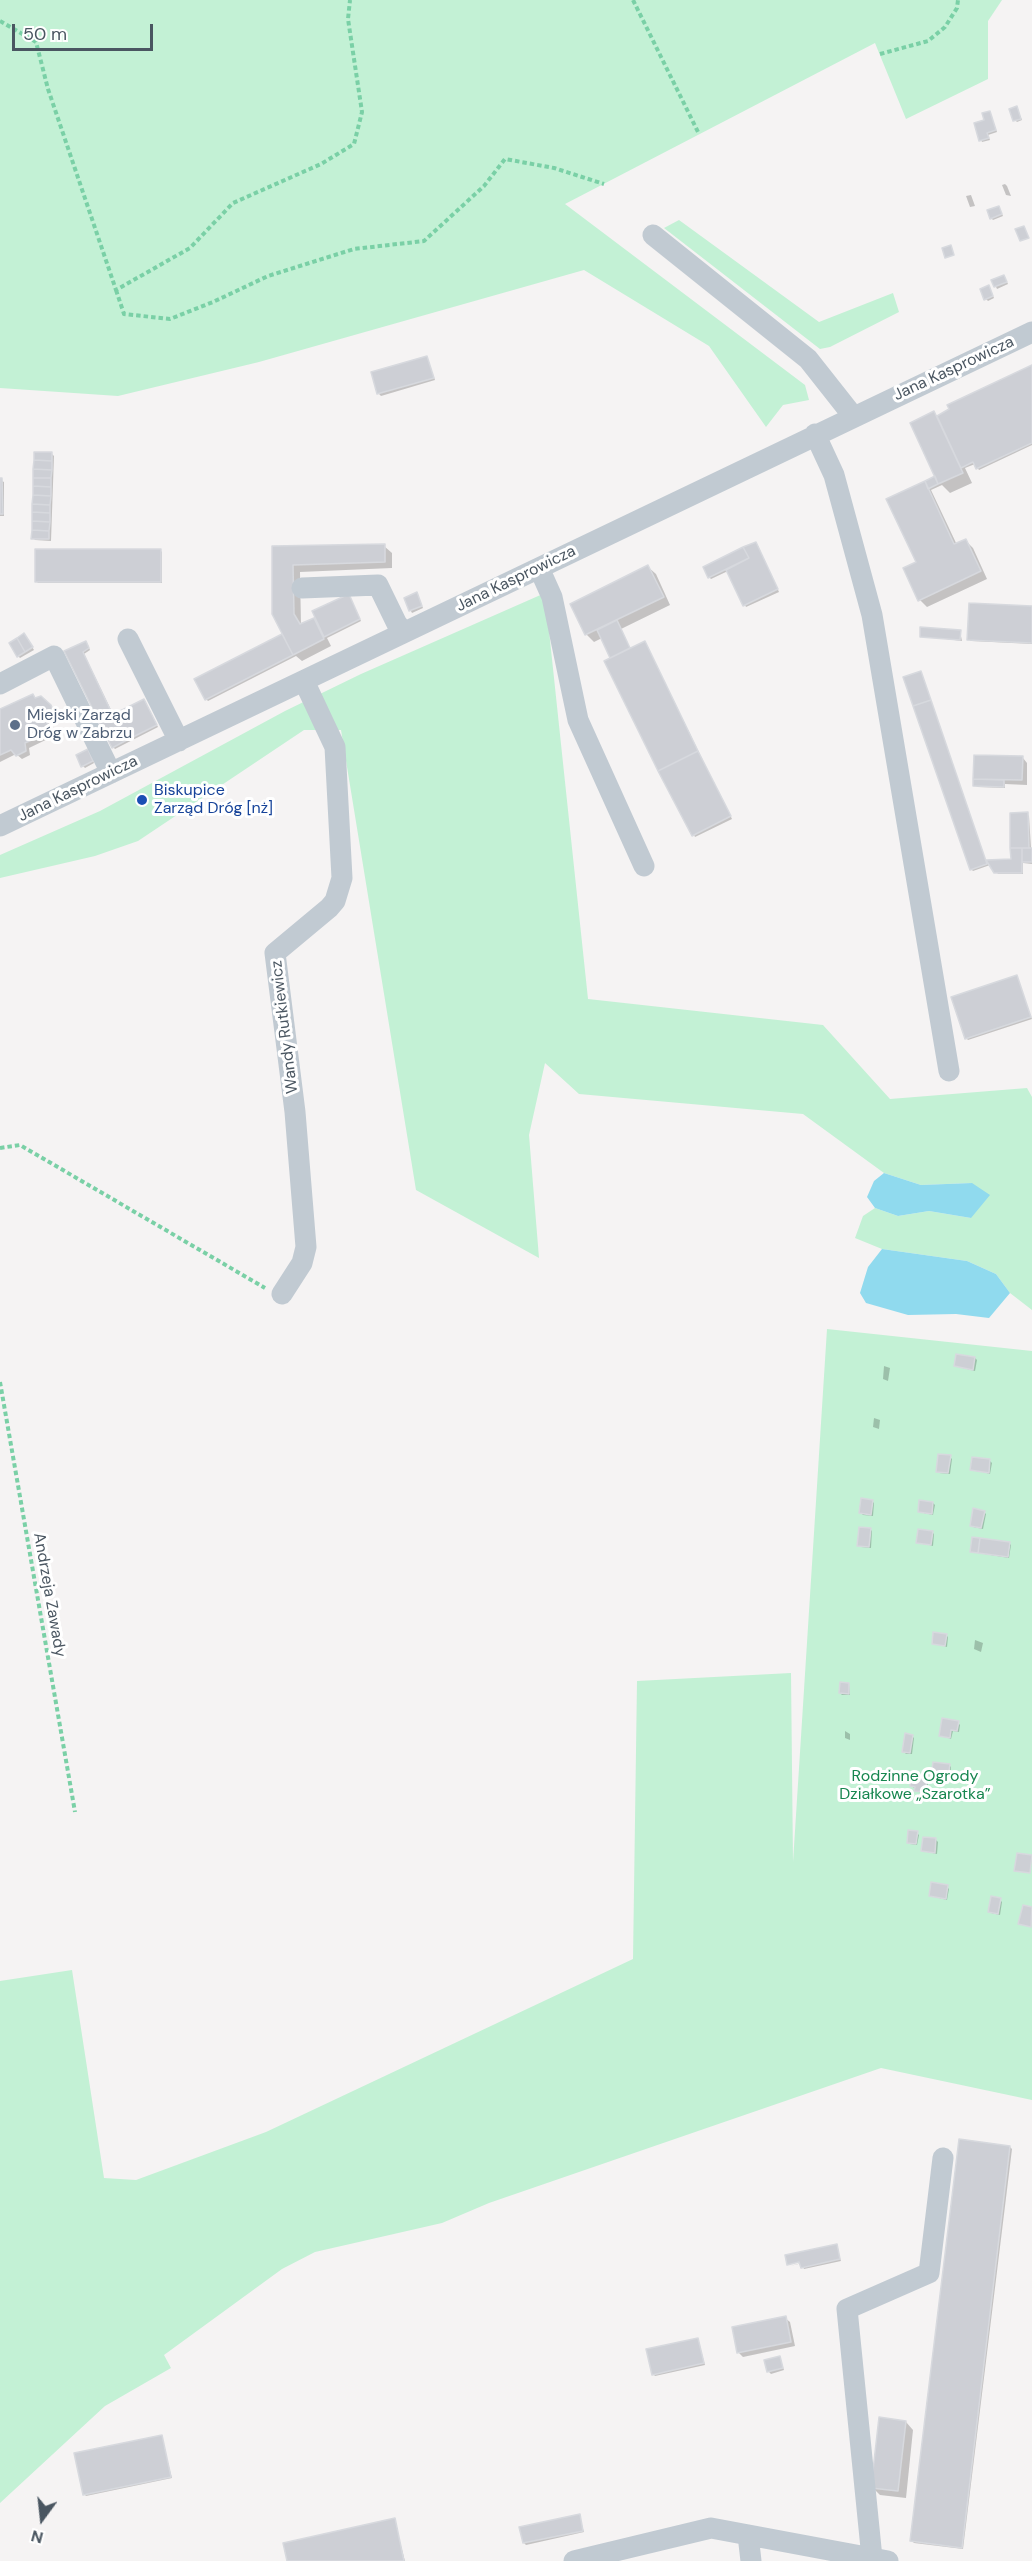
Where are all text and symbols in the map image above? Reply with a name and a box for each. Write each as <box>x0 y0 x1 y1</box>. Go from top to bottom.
scale bar <box>15 12 156 50</box>
text: 50 m <box>23 22 67 46</box>
street label: Jana Kasprowicza <box>891 333 1017 405</box>
street label: Jana Kasprowicza <box>453 542 579 616</box>
place label: Miejski Zarząd Dróg w Zabrzu <box>27 706 132 744</box>
marker: Miejski Zarząd Dróg w Zabrzu <box>8 718 22 732</box>
street label: Jana Kasprowicza <box>15 752 141 826</box>
place label: Biskupice Zarząd Dróg [nż] <box>154 781 273 819</box>
marker: Biskupice Zarząd Dróg [nż] <box>135 793 149 807</box>
street label: Wandy Rutkiewicz <box>267 959 303 1095</box>
street label: Andrzeja Zawady <box>29 1531 69 1659</box>
park label: Rodzinne Ogrody Działkowe „Szarotka” <box>839 1767 991 1805</box>
north arrow <box>12 2489 72 2549</box>
text: N <box>29 2525 46 2549</box>

